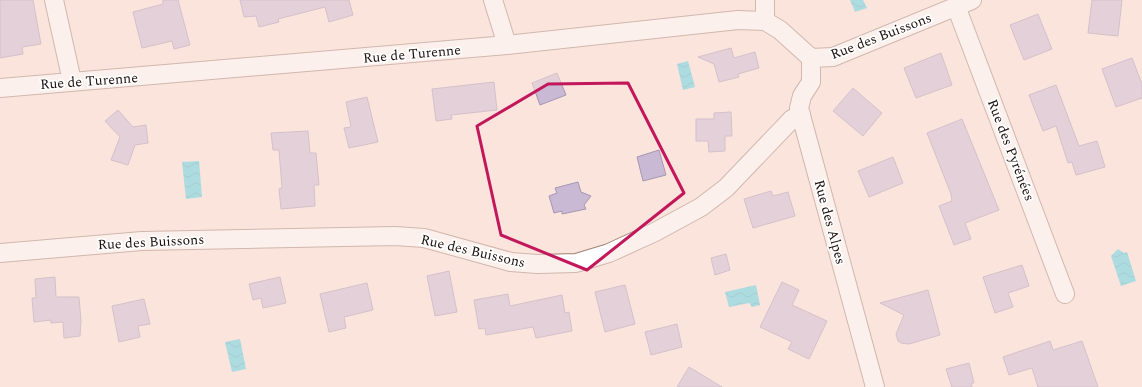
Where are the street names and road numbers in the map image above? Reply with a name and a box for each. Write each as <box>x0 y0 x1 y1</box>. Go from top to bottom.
street label: Rue des Buissons <box>827 7 935 65</box>
street label: Rue de Turenne <box>362 39 462 69</box>
street label: Rue de Turenne <box>39 67 139 95</box>
street label: Rue des Pyrénées <box>982 96 1040 204</box>
street label: Rue des Alpes <box>809 177 851 267</box>
street label: Rue des Buissons <box>97 229 205 255</box>
street label: Rue des Buissons <box>419 229 527 273</box>

